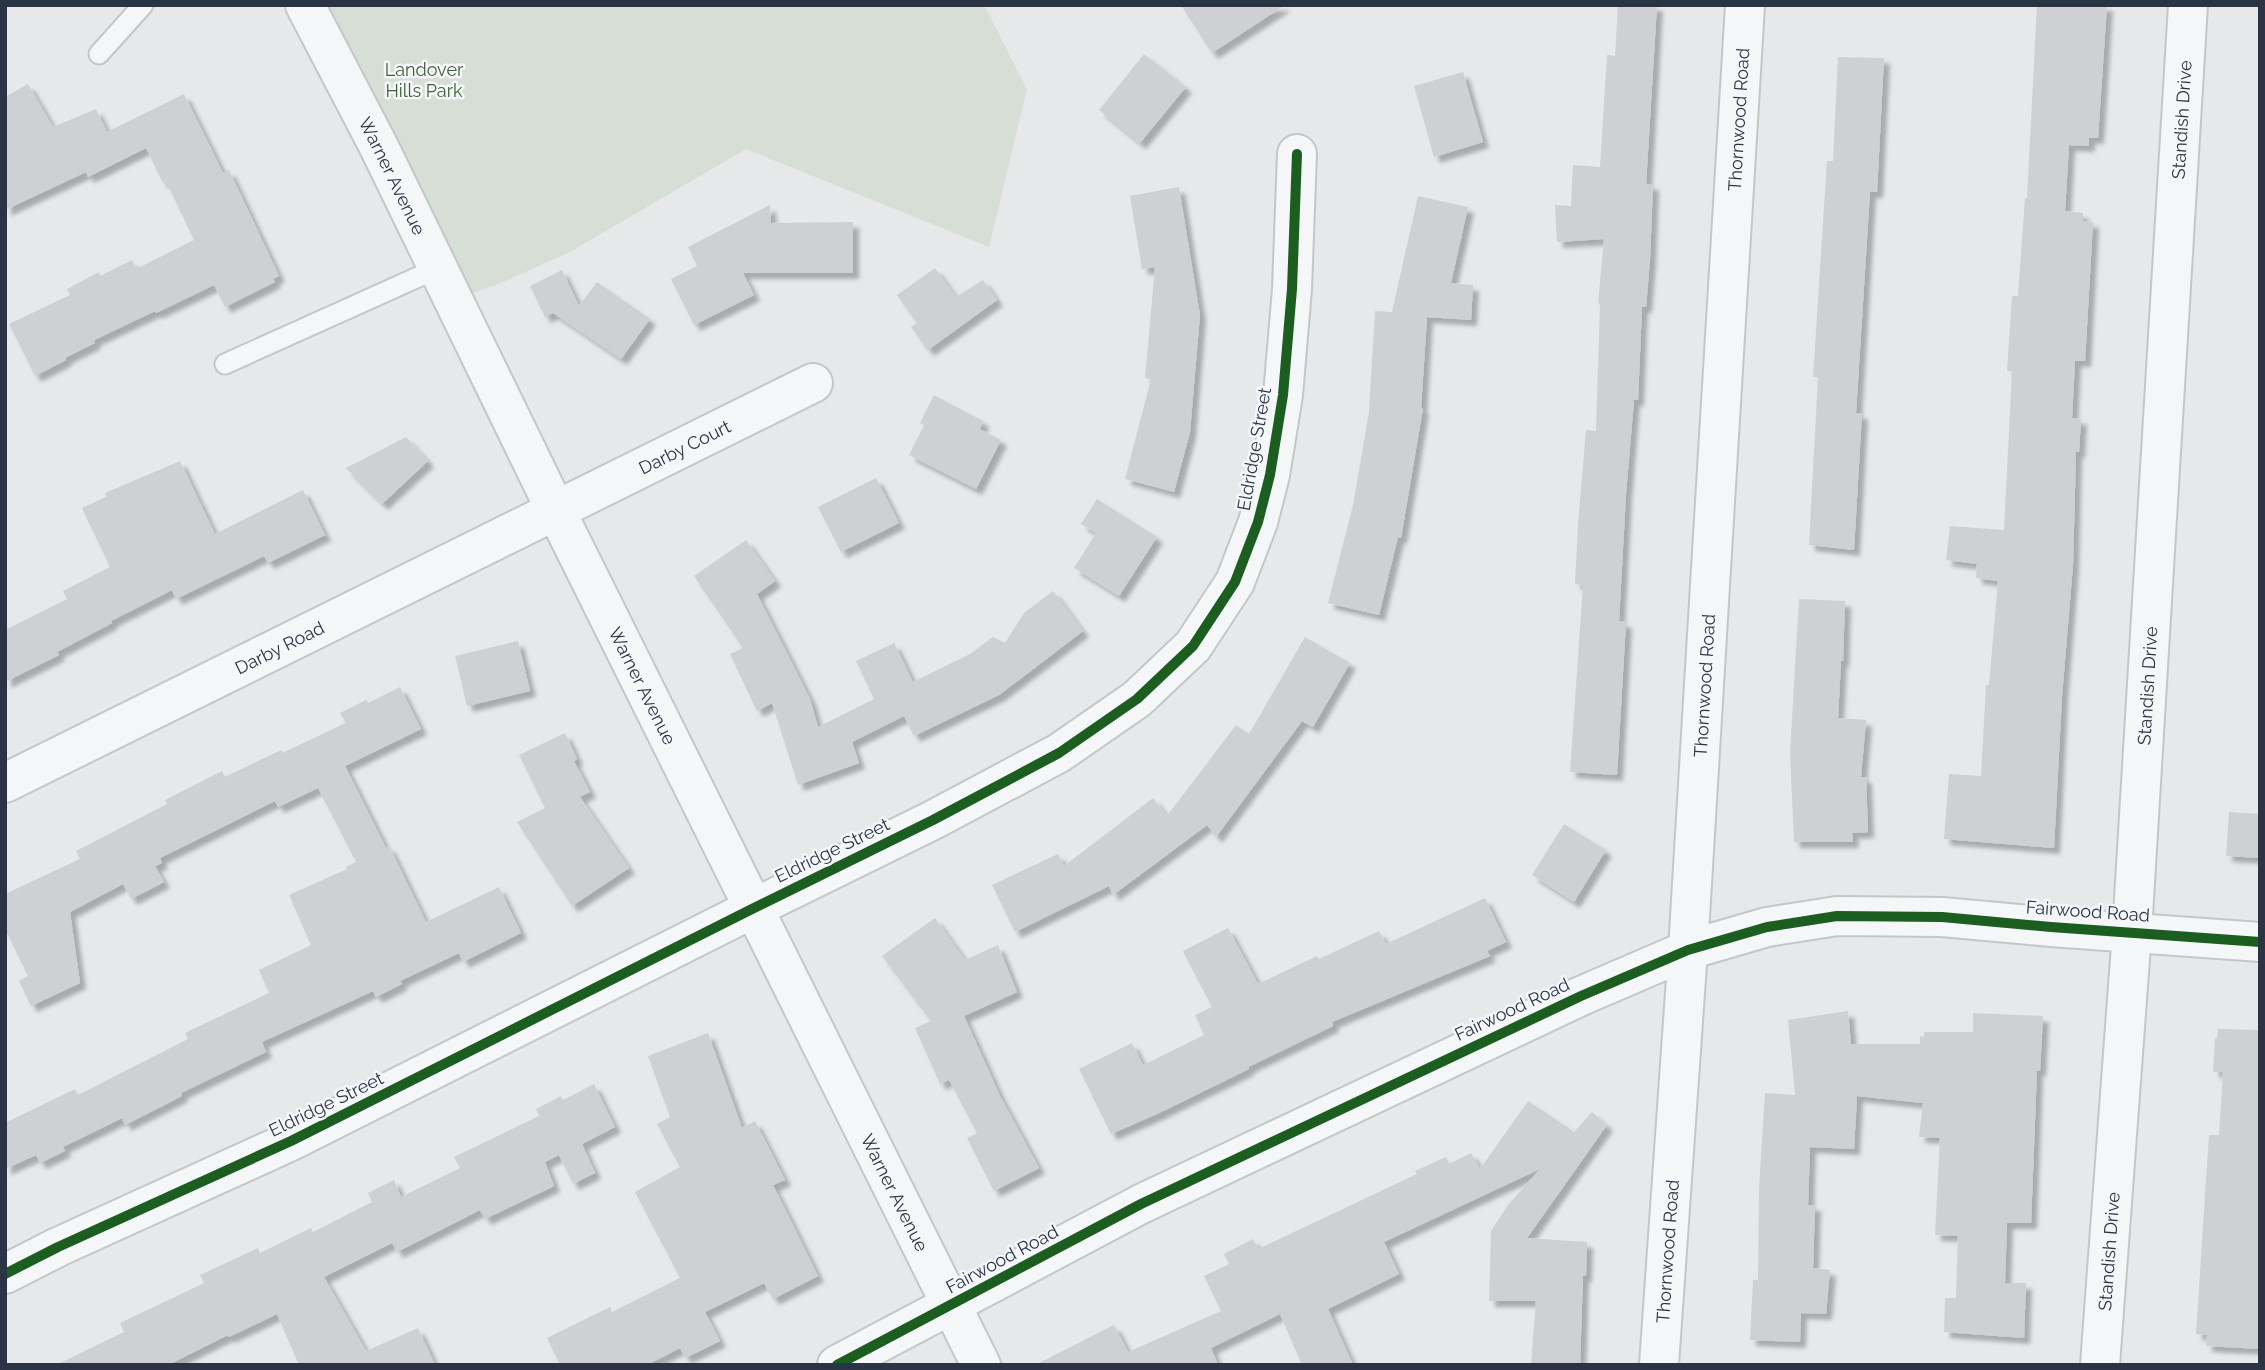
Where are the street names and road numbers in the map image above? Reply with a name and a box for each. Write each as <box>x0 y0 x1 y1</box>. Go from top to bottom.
street label: Thornwood Road <box>1723 47 1753 192</box>
street label: Standish Drive <box>2167 59 2195 180</box>
street label: Warner Avenue <box>355 114 431 238</box>
street label: Eldridge Street <box>1233 386 1275 512</box>
street label: Darby Court <box>635 415 734 478</box>
street label: Thornwood Road <box>1689 613 1719 758</box>
street label: Darby Road <box>231 616 327 678</box>
street label: Warner Avenue <box>605 624 681 748</box>
street label: Standish Drive <box>2133 625 2161 746</box>
street label: Eldridge Street <box>771 813 893 887</box>
street label: Fairwood Road <box>2025 896 2151 926</box>
street label: Fairwood Road <box>1451 973 1573 1045</box>
street label: Eldridge Street <box>265 1067 387 1141</box>
street label: Warner Avenue <box>857 1130 933 1255</box>
street label: Thornwood Road <box>1651 1179 1682 1324</box>
street label: Standish Drive <box>2094 1191 2123 1311</box>
street label: Fairwood Road <box>942 1221 1062 1297</box>

